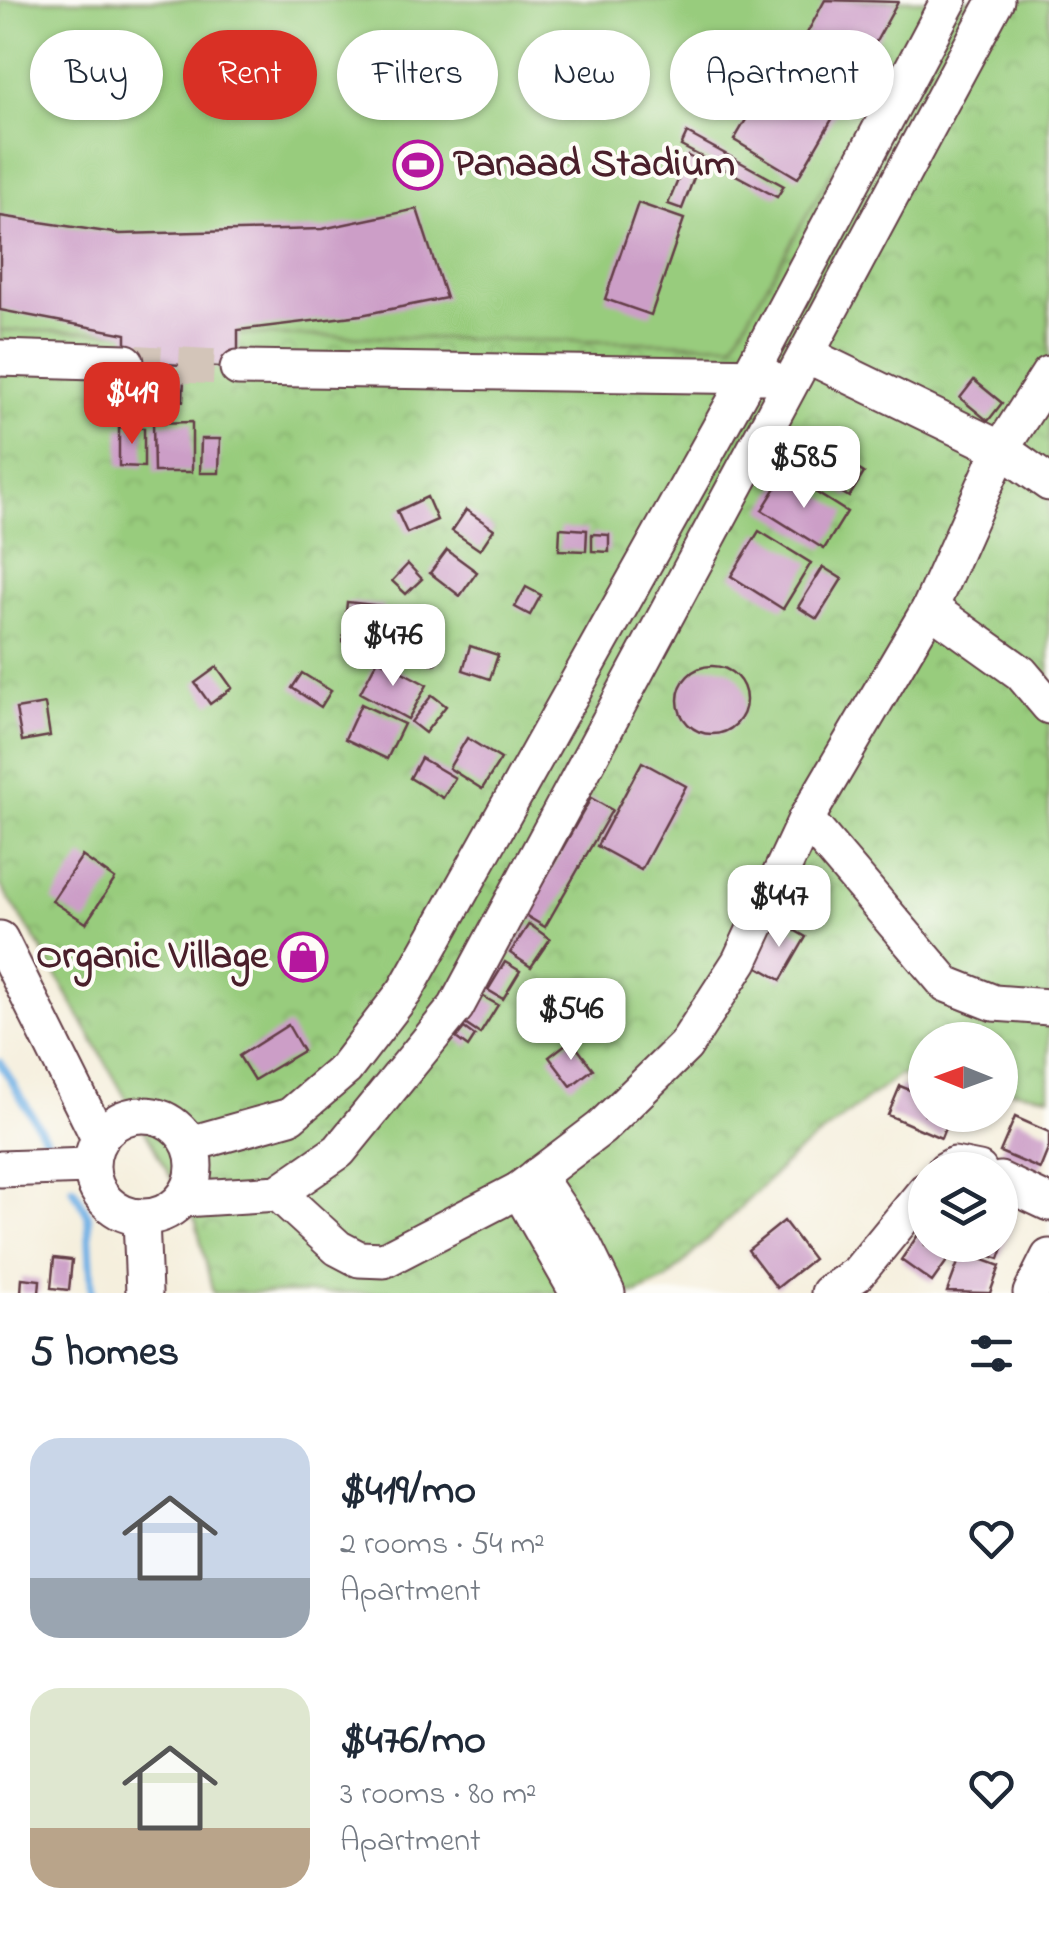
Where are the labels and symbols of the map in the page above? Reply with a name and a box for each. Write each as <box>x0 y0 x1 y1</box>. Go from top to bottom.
place label: Panaad Stadium <box>453 136 735 195</box>
sports icon: Panaad Stadium <box>392 139 444 191</box>
pin: $419 <box>73 362 191 447</box>
pin: $585 <box>745 426 863 511</box>
pin: $476 <box>334 604 452 689</box>
pin: $447 <box>720 865 838 950</box>
place label: Organic Village <box>36 928 269 987</box>
shop icon: Organic Village <box>277 931 329 983</box>
pin: $546 <box>512 978 630 1063</box>
north arrow <box>908 1022 1018 1132</box>

